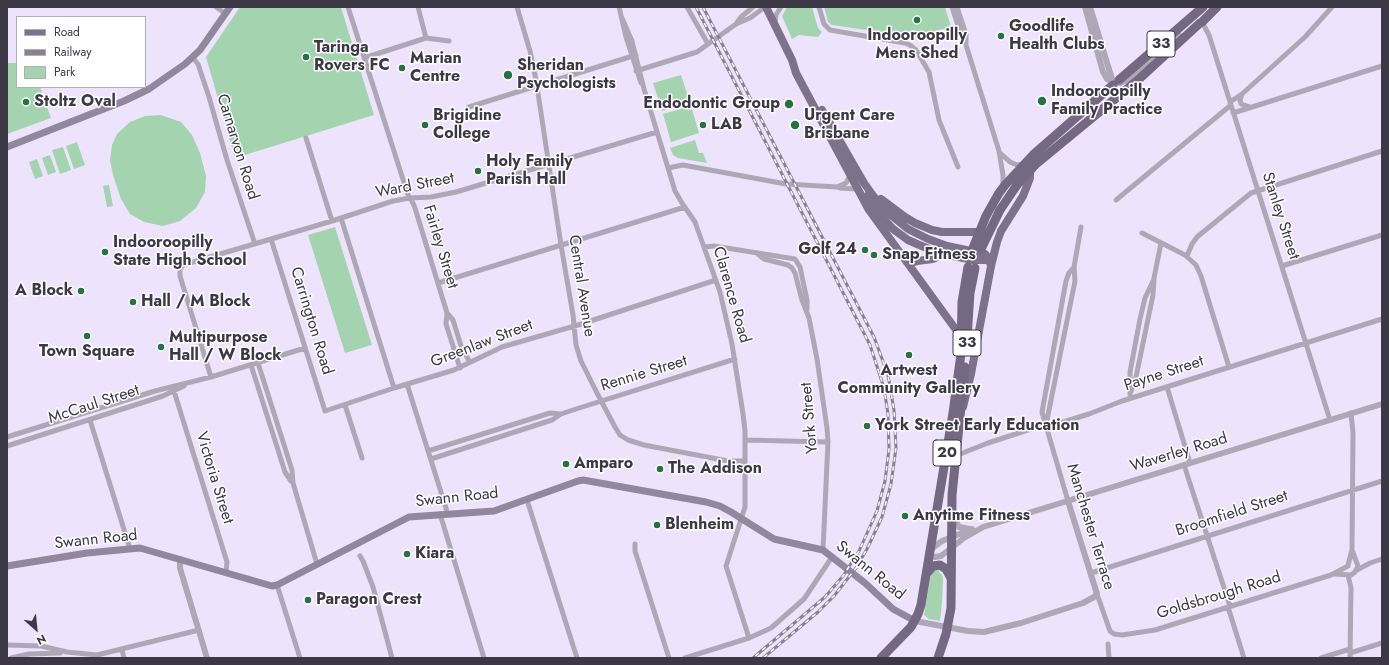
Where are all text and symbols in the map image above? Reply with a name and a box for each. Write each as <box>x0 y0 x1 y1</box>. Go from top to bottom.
marker: Indooroopilly Mens Shed <box>912 15 922 25</box>
legend <box>16 16 146 88</box>
place label: Goodlife Health Clubs <box>1009 17 1105 55</box>
text: Road <box>54 23 80 41</box>
place label: Indooroopilly Mens Shed <box>867 26 967 64</box>
marker: Goodlife Health Clubs <box>996 31 1006 41</box>
road number: 33 <box>1147 31 1175 57</box>
place label: Taringa Rovers FC <box>314 38 390 76</box>
text: Railway <box>54 43 92 61</box>
place label: Marian Centre <box>410 49 462 87</box>
marker: Taringa Rovers FC <box>301 52 311 62</box>
place label: Sheridan Psychologists <box>517 56 616 94</box>
text: Park <box>54 63 75 81</box>
marker: Marian Centre <box>397 63 407 73</box>
marker: Sheridan Psychologists <box>502 69 514 81</box>
place label: Indooroopilly Family Practice <box>1051 82 1162 120</box>
place label: Stoltz Oval <box>34 92 116 112</box>
street label: Carnarvon Road <box>212 92 262 202</box>
place label: Endodontic Group <box>643 94 780 114</box>
marker: Indooroopilly Family Practice <box>1036 95 1048 107</box>
marker: Stoltz Oval <box>21 97 31 107</box>
marker: Endodontic Group <box>783 98 795 110</box>
place label: Brigidine College <box>433 106 501 144</box>
place label: Urgent Care Brisbane <box>804 106 895 144</box>
place label: LAB <box>711 115 742 135</box>
marker: Urgent Care Brisbane <box>789 119 801 131</box>
marker: Brigidine College <box>420 120 430 130</box>
marker: LAB <box>698 120 708 130</box>
place label: Holy Family Parish Hall <box>486 152 573 190</box>
marker: Holy Family Parish Hall <box>473 166 483 176</box>
street label: Ward Street <box>374 169 456 203</box>
street label: Stanley Street <box>1257 170 1303 262</box>
street label: Fairley Street <box>418 203 462 291</box>
place label: Indooroopilly State High School <box>113 233 247 271</box>
street label: Central Avenue <box>563 234 599 338</box>
place label: Golf 24 <box>798 240 857 260</box>
street label: Clarence Road <box>708 245 754 345</box>
marker: Golf 24 <box>860 245 870 255</box>
place label: Snap Fitness <box>882 245 976 265</box>
marker: Indooroopilly State High School <box>100 247 110 257</box>
marker: Snap Fitness <box>869 250 879 260</box>
street label: Carrington Road <box>286 265 336 377</box>
place label: A Block <box>15 281 73 301</box>
marker: A Block <box>76 286 86 296</box>
place label: Hall / M Block <box>141 292 251 312</box>
marker: Hall / M Block <box>128 297 138 307</box>
street label: Greenlaw Street <box>428 316 536 372</box>
place label: Multipurpose Hall / W Block <box>169 328 282 366</box>
road number: 33 <box>953 330 981 356</box>
marker: Town Square <box>82 331 92 341</box>
place label: Town Square <box>39 342 135 362</box>
marker: Multipurpose Hall / W Block <box>156 342 166 352</box>
marker: Artwest Community Gallery <box>904 350 914 360</box>
street label: Rennie Street <box>598 352 690 396</box>
street label: Payne Street <box>1122 352 1206 396</box>
place label: Artwest Community Gallery <box>838 361 980 399</box>
street label: McCaul Street <box>46 381 142 429</box>
street label: York Street <box>797 381 823 455</box>
place label: York Street Early Education <box>875 416 1079 436</box>
marker: York Street Early Education <box>862 421 872 431</box>
street label: Waverley Road <box>1128 429 1230 477</box>
street label: Victoria Street <box>191 430 237 526</box>
road number: 20 <box>933 440 961 466</box>
place label: Amparo <box>574 454 633 474</box>
marker: Amparo <box>561 459 571 469</box>
place label: The Addison <box>668 459 762 479</box>
street label: Manchester Terrace <box>1062 462 1118 592</box>
marker: The Addison <box>655 464 665 474</box>
street label: Swann Road <box>414 484 500 512</box>
street label: Broomfield Street <box>1173 487 1291 541</box>
place label: Anytime Fitness <box>913 506 1030 526</box>
marker: Anytime Fitness <box>900 511 910 521</box>
place label: Blenheim <box>665 515 734 535</box>
marker: Blenheim <box>652 520 662 530</box>
street label: Swann Road <box>53 526 139 554</box>
street label: Swann Road <box>832 537 908 605</box>
place label: Kiara <box>415 544 454 564</box>
marker: Kiara <box>402 549 412 559</box>
street label: Goldsbrough Road <box>1155 568 1283 624</box>
place label: Paragon Crest <box>316 590 422 610</box>
marker: Paragon Crest <box>303 595 313 605</box>
north arrow <box>16 609 56 649</box>
text: N <box>34 631 49 649</box>

